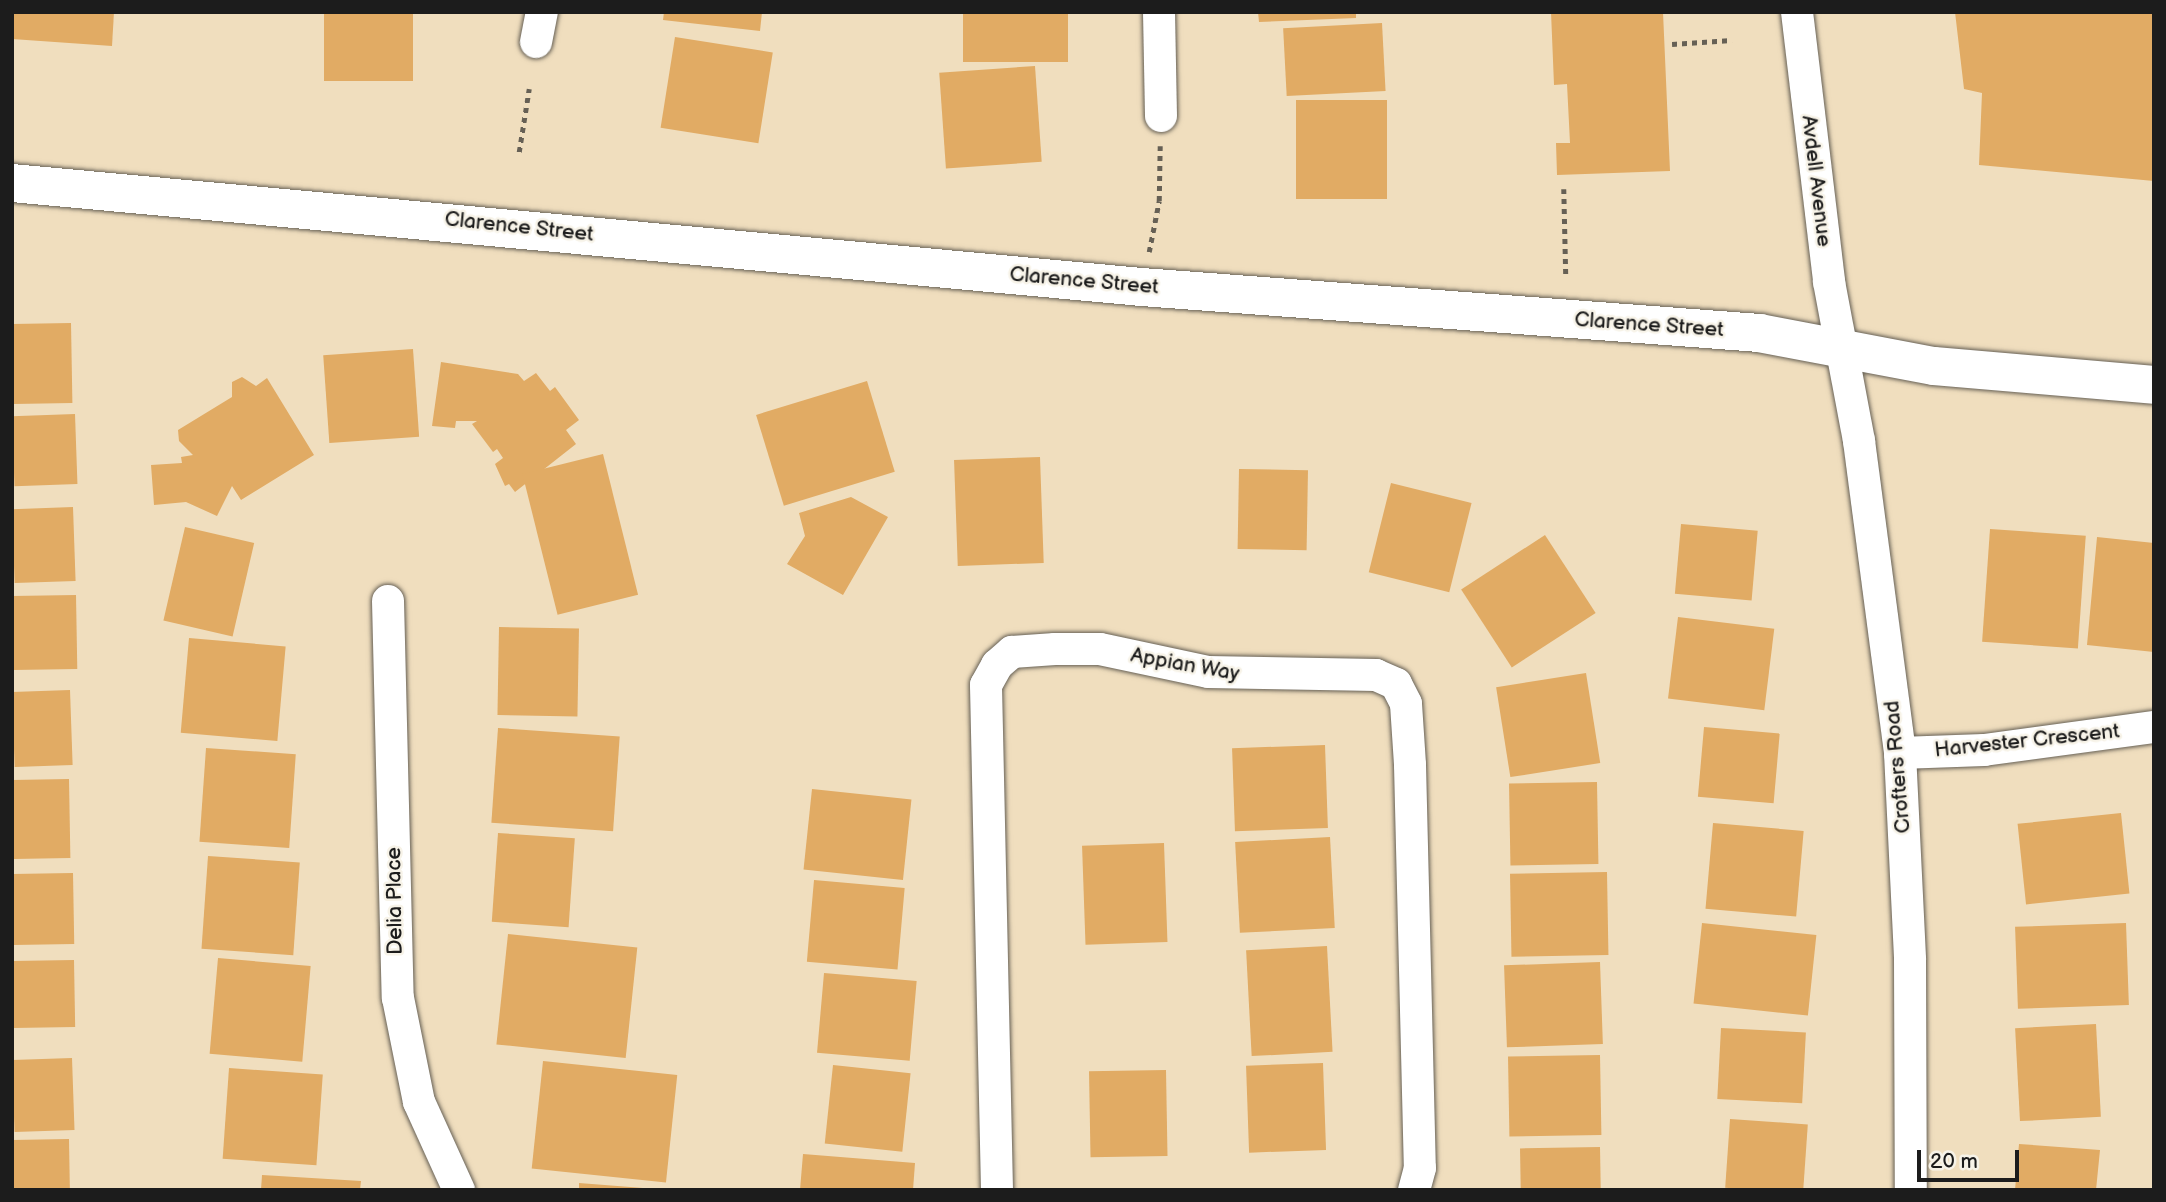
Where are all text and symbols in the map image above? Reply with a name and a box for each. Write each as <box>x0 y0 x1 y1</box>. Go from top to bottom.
street label: Avdell Avenue <box>1795 114 1837 248</box>
street label: Clarence Street <box>443 207 595 247</box>
street label: Clarence Street <box>1008 262 1160 300</box>
street label: Clarence Street <box>1573 307 1725 343</box>
street label: Appian Way <box>1128 643 1242 687</box>
street label: Crofters Road <box>1880 700 1916 834</box>
street label: Harvester Crescent <box>1933 719 2121 763</box>
street label: Delia Place <box>381 847 409 955</box>
scale bar <box>1921 1136 2022 1180</box>
text: 20 m <box>1930 1149 1978 1174</box>

